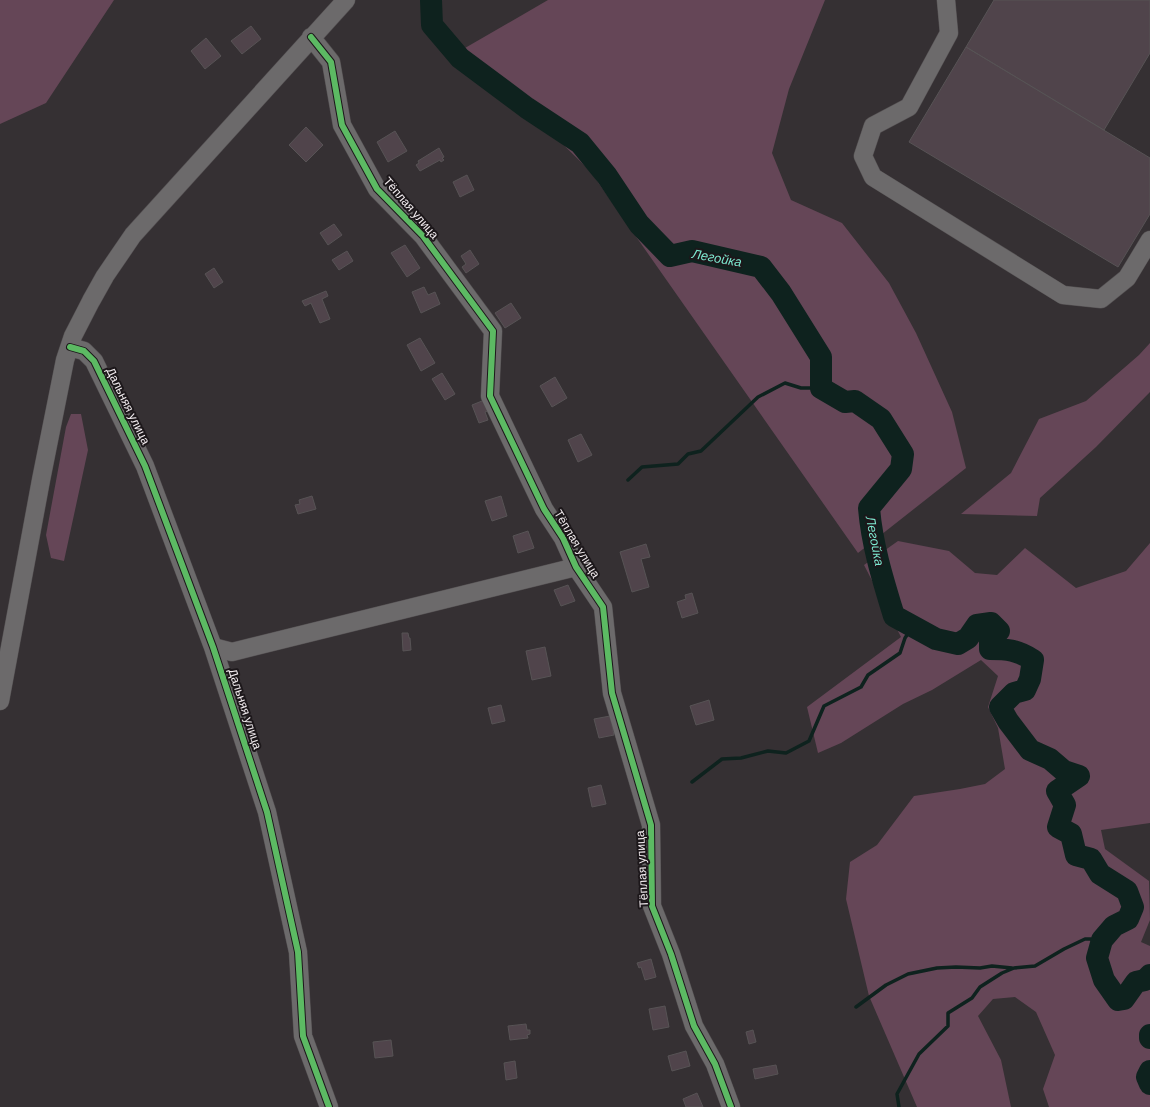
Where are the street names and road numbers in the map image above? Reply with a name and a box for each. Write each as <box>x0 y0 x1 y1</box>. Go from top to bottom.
street label: Тёплая улица <box>380 174 442 242</box>
street label: Дальняя улица <box>103 365 153 447</box>
street label: Тёплая улица <box>551 507 603 581</box>
street label: Дальняя улица <box>225 667 265 751</box>
street label: Тёплая улица <box>633 830 651 908</box>

